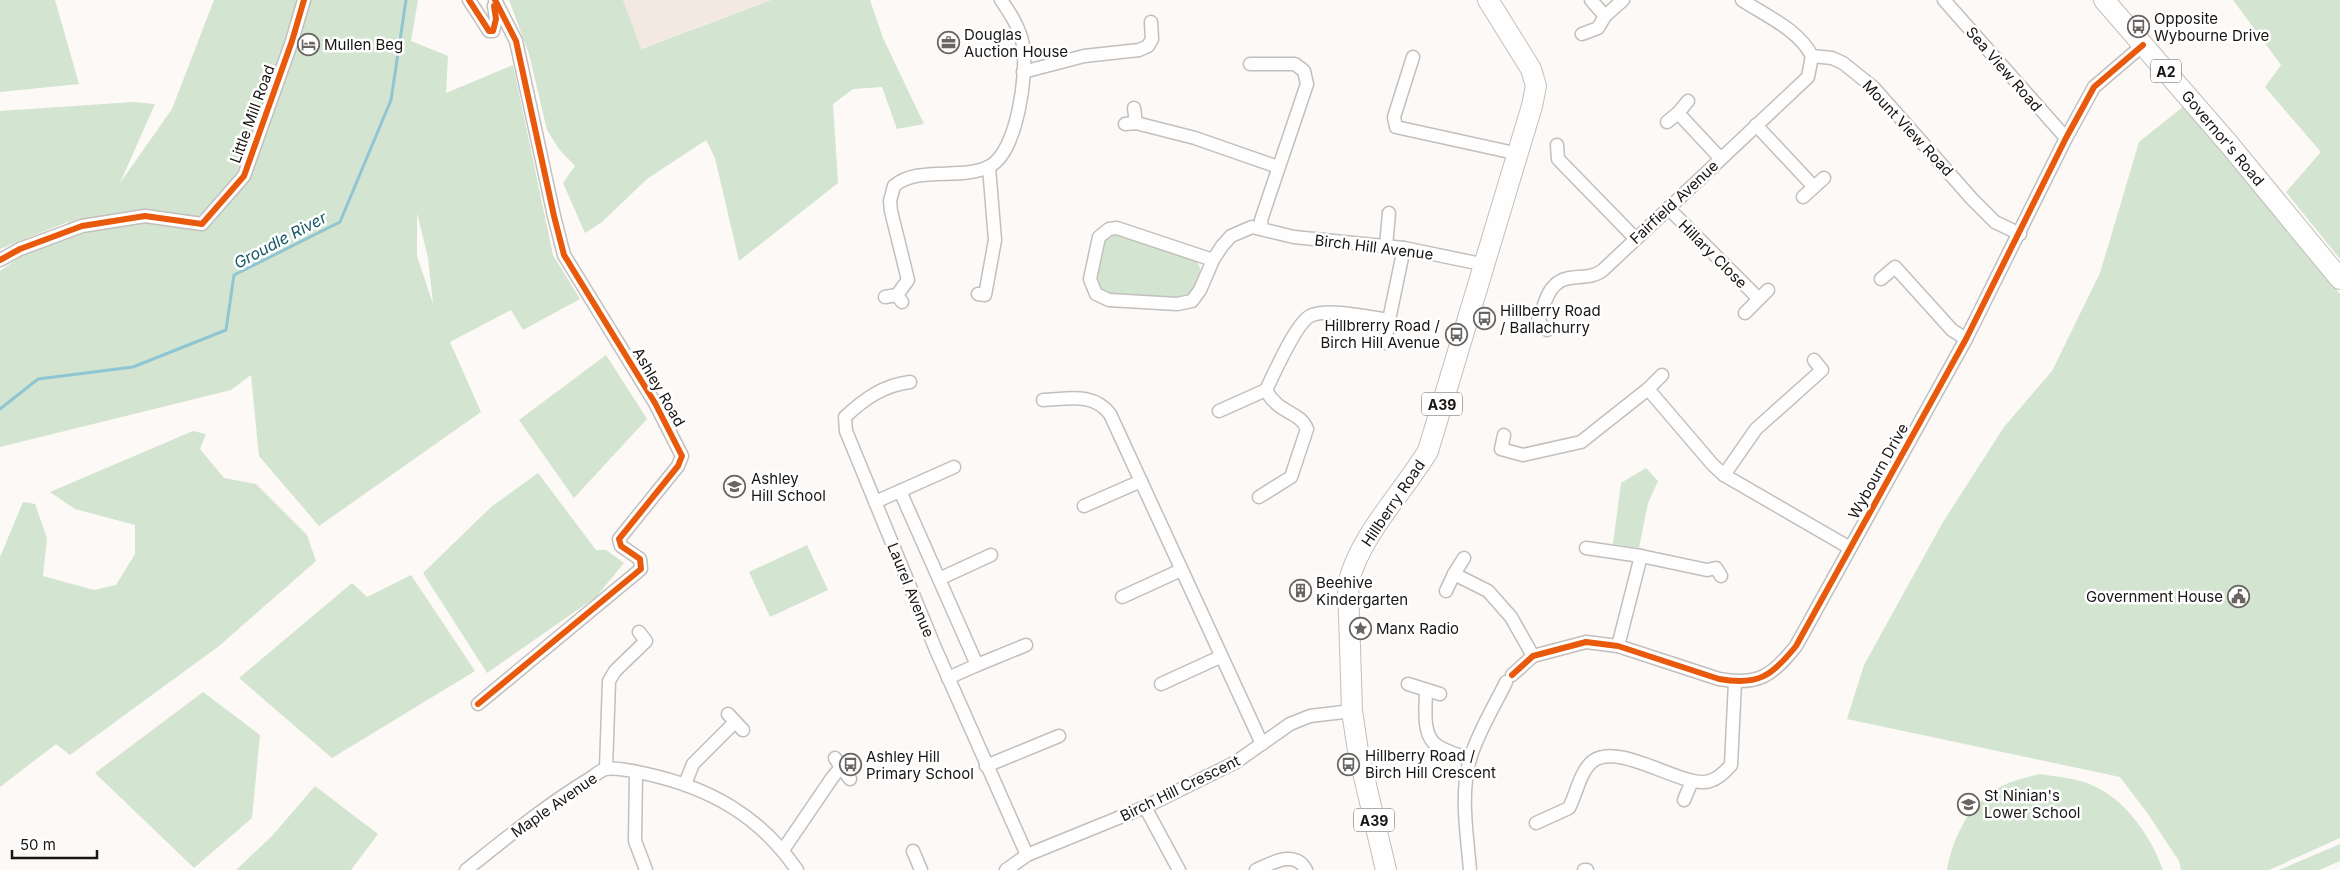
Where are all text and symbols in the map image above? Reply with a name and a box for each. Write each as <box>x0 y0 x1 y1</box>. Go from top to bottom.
place label: Opposite Wybourne Drive <box>2154 9 2269 45</box>
bus stop icon: Opposite Wybourne Drive <box>2126 15 2150 39</box>
street label: Sea View Road <box>1962 23 2046 115</box>
place label: Douglas Auction House <box>964 25 1068 61</box>
office icon: Douglas Auction House <box>936 31 960 55</box>
hotel icon: Mullen Beg <box>296 32 320 56</box>
place label: Mullen Beg <box>324 35 403 54</box>
road number: A2 <box>2151 59 2181 82</box>
street label: Little Mill Road <box>225 62 279 166</box>
street label: Mount View Road <box>1859 76 1957 180</box>
street label: Governor's Road <box>2177 86 2269 190</box>
street label: Fairfield Avenue <box>1626 156 1722 248</box>
water label: Groudle River <box>230 207 331 273</box>
street label: Hillary Close <box>1675 216 1751 292</box>
street label: Birch Hill Avenue <box>1314 230 1434 264</box>
place label: Hillberry Road / Ballachurry <box>1500 301 1601 337</box>
bus stop icon: Hillberry Road / Ballachurry <box>1472 307 1496 331</box>
place label: Hillbrerry Road / Birch Hill Avenue <box>1321 316 1441 352</box>
bus stop icon: Hillbrerry Road / Birch Hill Avenue <box>1444 322 1468 346</box>
street label: Ashley Road <box>629 344 689 430</box>
road number: A39 <box>1422 392 1462 416</box>
street label: Wybourn Drive <box>1844 420 1912 522</box>
street label: Hillberry Road <box>1357 456 1429 550</box>
place label: Ashley Hill School <box>751 469 826 505</box>
school or university icon: Ashley Hill School <box>723 475 747 499</box>
street label: Laurel Avenue <box>883 540 939 640</box>
place label: Beehive Kindergarten <box>1316 573 1408 609</box>
building icon: Beehive Kindergarten <box>1288 579 1312 603</box>
public building icon: Government House <box>2227 584 2251 608</box>
place label: Government House <box>2086 587 2223 606</box>
place icon: Manx Radio <box>1348 616 1372 640</box>
place label: Manx Radio <box>1376 619 1459 638</box>
place label: Hillberry Road / Birch Hill Crescent <box>1365 746 1496 782</box>
place label: Ashley Hill Primary School <box>866 747 974 783</box>
street label: Birch Hill Crescent <box>1117 751 1243 825</box>
bus stop icon: Hillberry Road / Birch Hill Crescent <box>1337 752 1361 776</box>
bus stop icon: Ashley Hill Primary School <box>838 753 862 777</box>
street label: Maple Avenue <box>507 768 601 842</box>
place label: St Ninian's Lower School <box>1984 786 2081 822</box>
school or university icon: St Ninian's Lower School <box>1956 792 1980 816</box>
road number: A39 <box>1354 808 1394 832</box>
scale bar <box>12 828 98 860</box>
text: 50 m <box>20 835 56 854</box>

